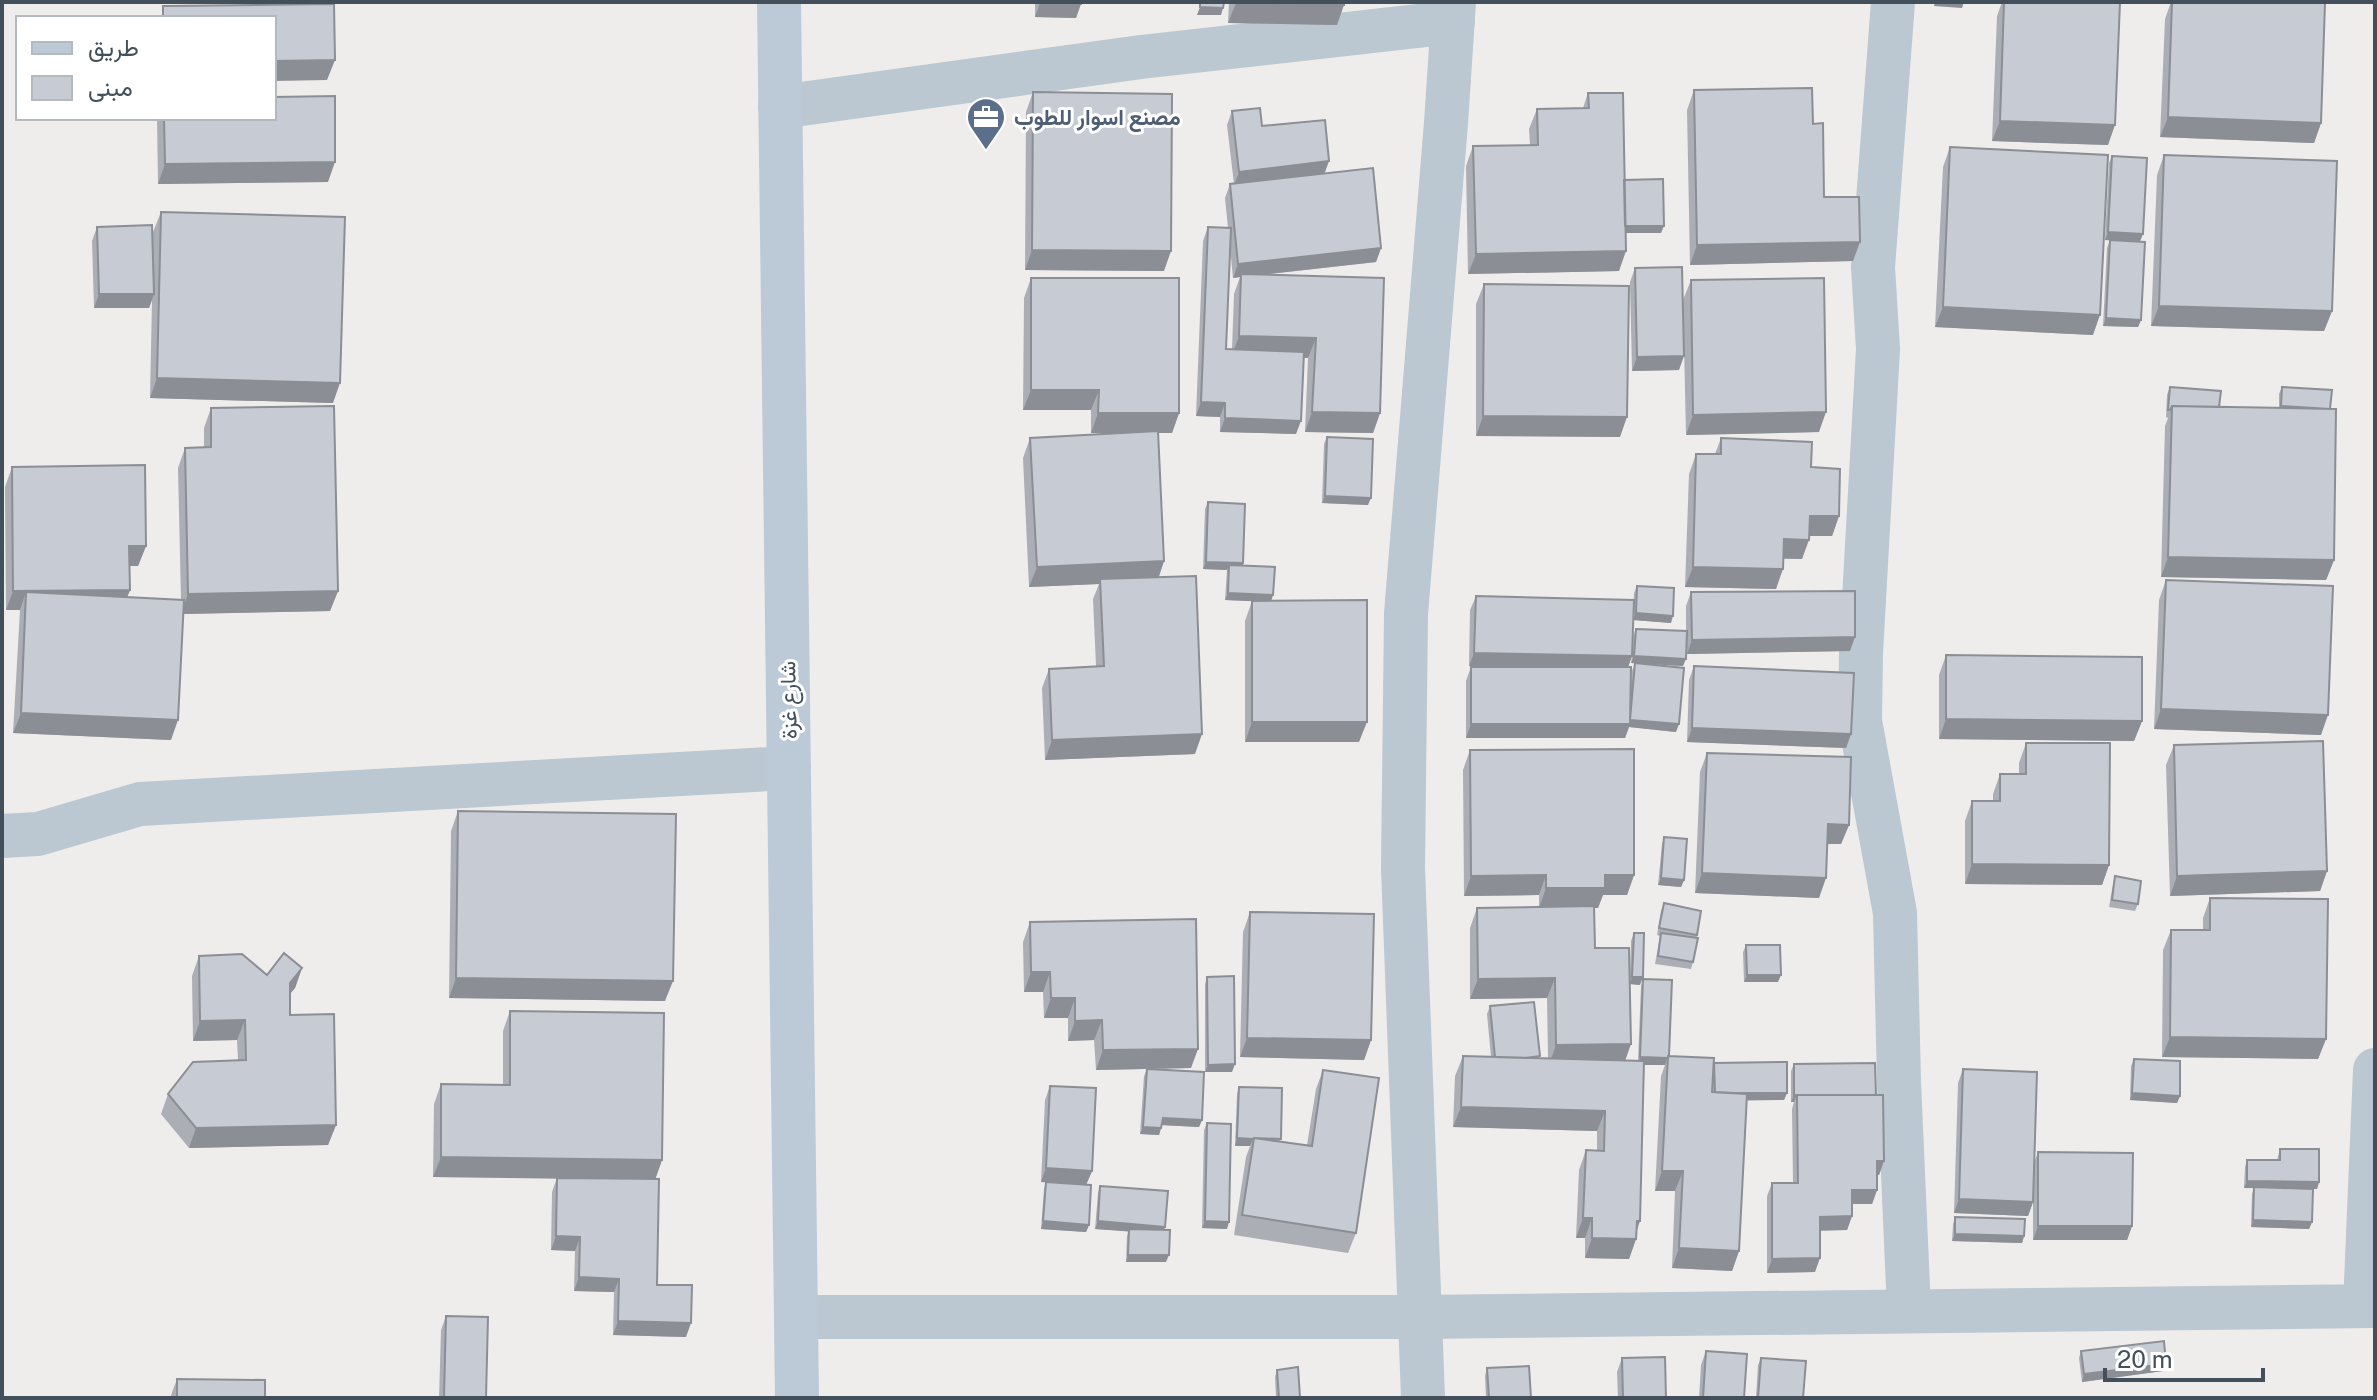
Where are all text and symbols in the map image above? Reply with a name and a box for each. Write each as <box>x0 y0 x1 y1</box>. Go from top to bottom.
legend <box>16 16 276 120</box>
text: طريق <box>88 33 139 63</box>
text: مبنى <box>88 73 133 102</box>
office icon: مصنع اسوار للطوب <box>965 96 1007 151</box>
place label: مصنع اسوار للطوب <box>1014 104 1181 132</box>
street label: شارع غزة <box>774 661 804 739</box>
scale bar <box>2105 1332 2263 1382</box>
text: 20 m <box>2117 1345 2173 1373</box>

